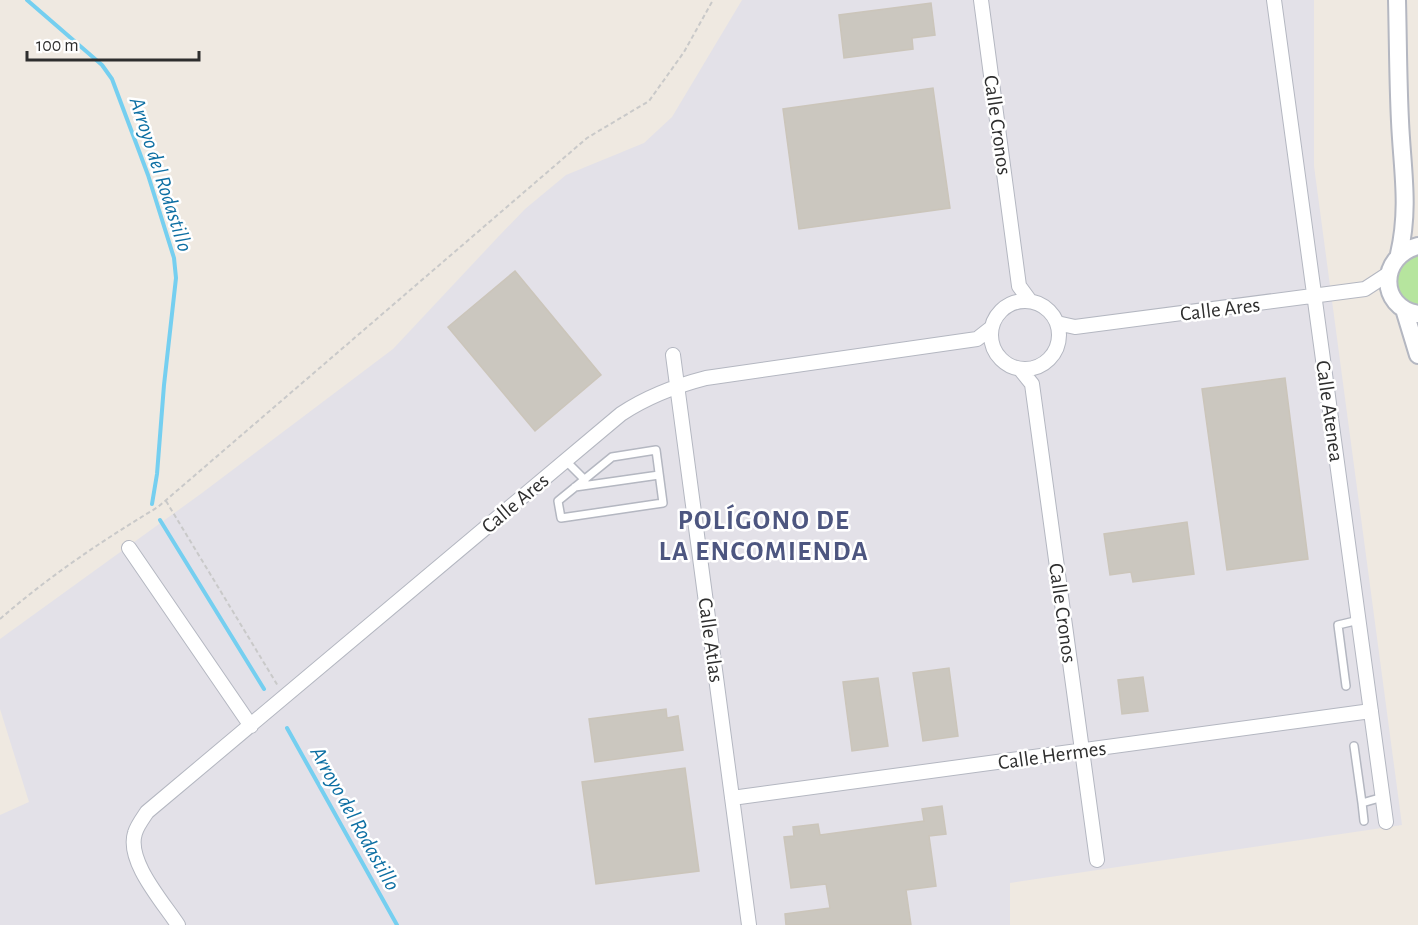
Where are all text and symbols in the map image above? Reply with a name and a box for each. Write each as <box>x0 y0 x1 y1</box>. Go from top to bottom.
scale bar <box>27 24 200 62</box>
text: 100 m <box>36 37 79 55</box>
street label: Calle Cronos <box>980 74 1015 176</box>
water label: Arroyo del Rodastillo <box>125 93 196 254</box>
street label: Calle Ares <box>1179 294 1261 325</box>
street label: Calle Atenea <box>1312 359 1347 463</box>
street label: Calle Ares <box>478 470 553 537</box>
district label: POLÍGONO DE LA ENCOMIENDA <box>659 504 869 565</box>
street label: Calle Cronos <box>1045 562 1080 664</box>
street label: Calle Atlas <box>694 596 727 684</box>
street label: Calle Hermes <box>997 738 1107 773</box>
water label: Arroyo del Rodastillo <box>306 742 404 894</box>

